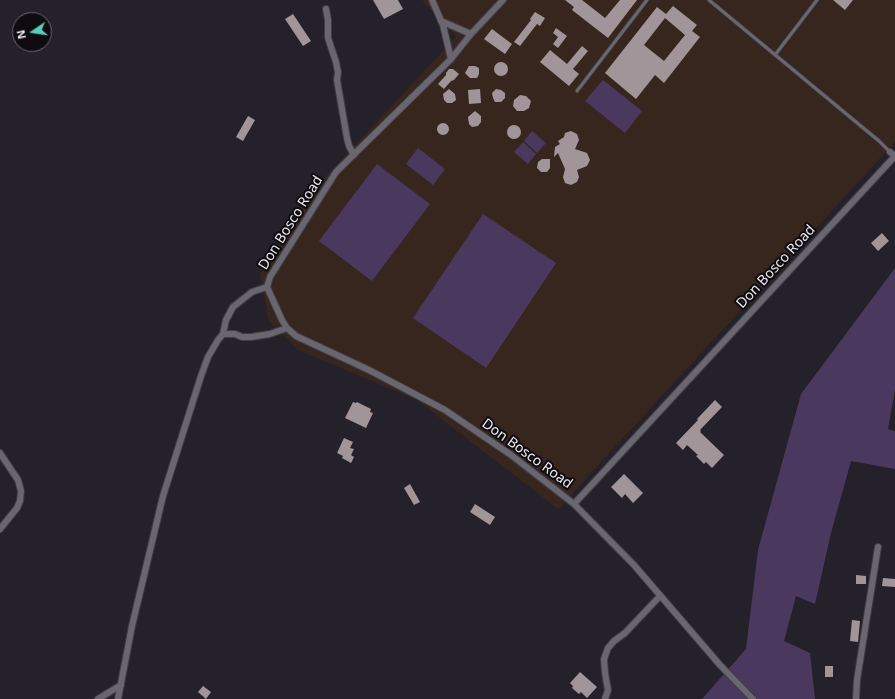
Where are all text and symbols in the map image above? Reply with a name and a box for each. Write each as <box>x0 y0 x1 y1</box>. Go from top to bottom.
north arrow <box>12 12 52 52</box>
text: N <box>12 29 29 41</box>
street label: Don Bosco Road <box>255 173 327 273</box>
street label: Don Bosco Road <box>733 222 819 312</box>
street label: Don Bosco Road <box>478 416 576 492</box>

